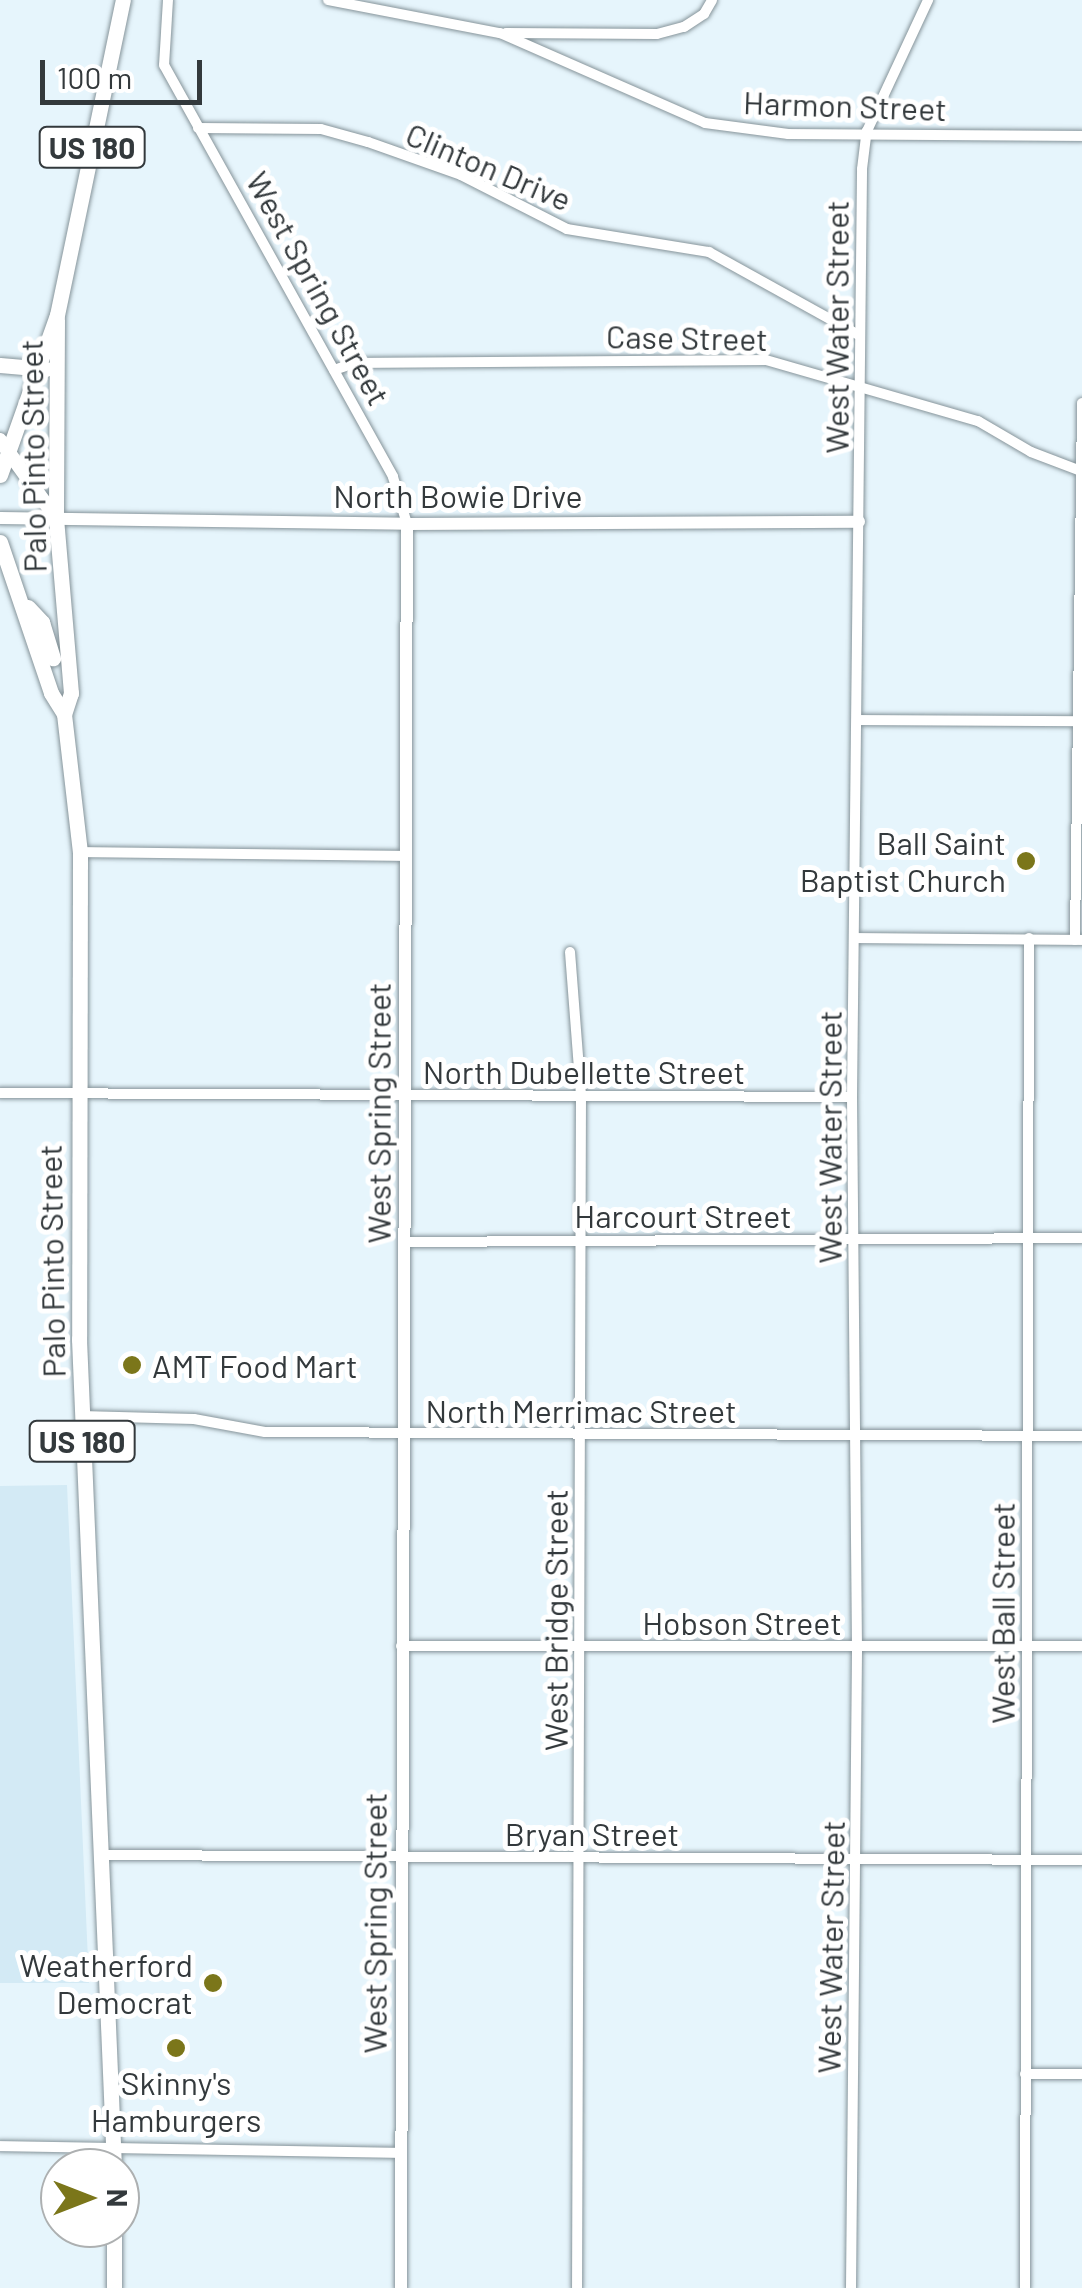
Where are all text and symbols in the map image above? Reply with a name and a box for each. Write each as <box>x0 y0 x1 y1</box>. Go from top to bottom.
scale bar <box>45 40 208 102</box>
text: 100 m <box>57 59 132 95</box>
street label: Harmon Street <box>743 82 947 128</box>
street label: Clinton Drive <box>401 114 577 218</box>
road number: US 180 <box>37 122 147 172</box>
street label: West Spring Street <box>239 165 399 411</box>
street label: West Water Street <box>817 200 855 454</box>
street label: Case Street <box>606 316 768 358</box>
street label: Palo Pinto Street <box>11 339 53 573</box>
street label: North Bowie Drive <box>333 476 583 514</box>
place label: Ball Saint Baptist Church <box>800 824 1006 899</box>
marker: Ball Saint Baptist Church <box>1015 850 1037 872</box>
street label: West Spring Street <box>359 983 397 1243</box>
street label: West Water Street <box>810 1010 848 1264</box>
street label: North Dubellette Street <box>423 1052 745 1090</box>
street label: Palo Pinto Street <box>30 1144 72 1378</box>
street label: Harcourt Street <box>574 1196 792 1234</box>
place label: AMT Food Mart <box>152 1346 358 1384</box>
marker: AMT Food Mart <box>121 1354 143 1376</box>
street label: North Merrimac Street <box>425 1391 737 1429</box>
road number: US 180 <box>27 1416 137 1466</box>
street label: West Bridge Street <box>536 1489 574 1751</box>
street label: West Ball Street <box>983 1502 1021 1724</box>
street label: Hobson Street <box>642 1603 842 1641</box>
street label: West Spring Street <box>355 1793 393 2053</box>
street label: Bryan Street <box>505 1814 679 1852</box>
street label: West Water Street <box>809 1820 851 2074</box>
place label: Weatherford Democrat <box>19 1946 193 2021</box>
marker: Weatherford Democrat <box>202 1972 224 1994</box>
marker: Skinny's Hamburgers <box>165 2037 187 2059</box>
place label: Skinny's Hamburgers <box>91 2064 261 2139</box>
north arrow <box>40 2148 140 2248</box>
text: N <box>101 2189 135 2207</box>

